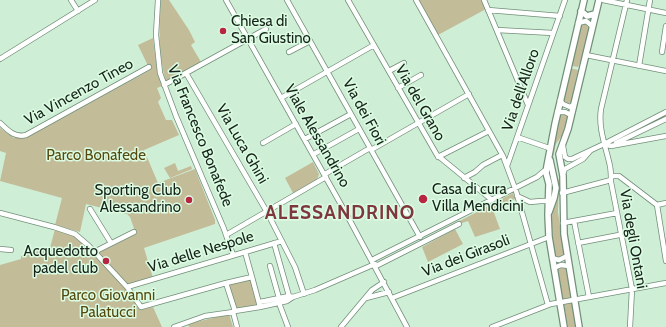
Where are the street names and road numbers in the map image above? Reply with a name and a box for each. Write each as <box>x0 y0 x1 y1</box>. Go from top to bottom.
street label: Via dell'Alloro <box>499 47 543 133</box>
street label: Via Vincenzo Tineo <box>21 55 137 129</box>
street label: Via del Grano <box>391 62 449 144</box>
street label: Via Francesco Bonafede <box>163 63 237 209</box>
street label: Via dei Fiori <box>338 76 390 148</box>
street label: Viale Alessandrino <box>280 81 354 191</box>
street label: Via Luca Ghini <box>212 101 272 187</box>
street label: Via degli Ontani <box>615 188 651 290</box>
street label: Via delle Nespole <box>146 227 256 277</box>
street label: Via dei Girasoli <box>420 231 512 281</box>

